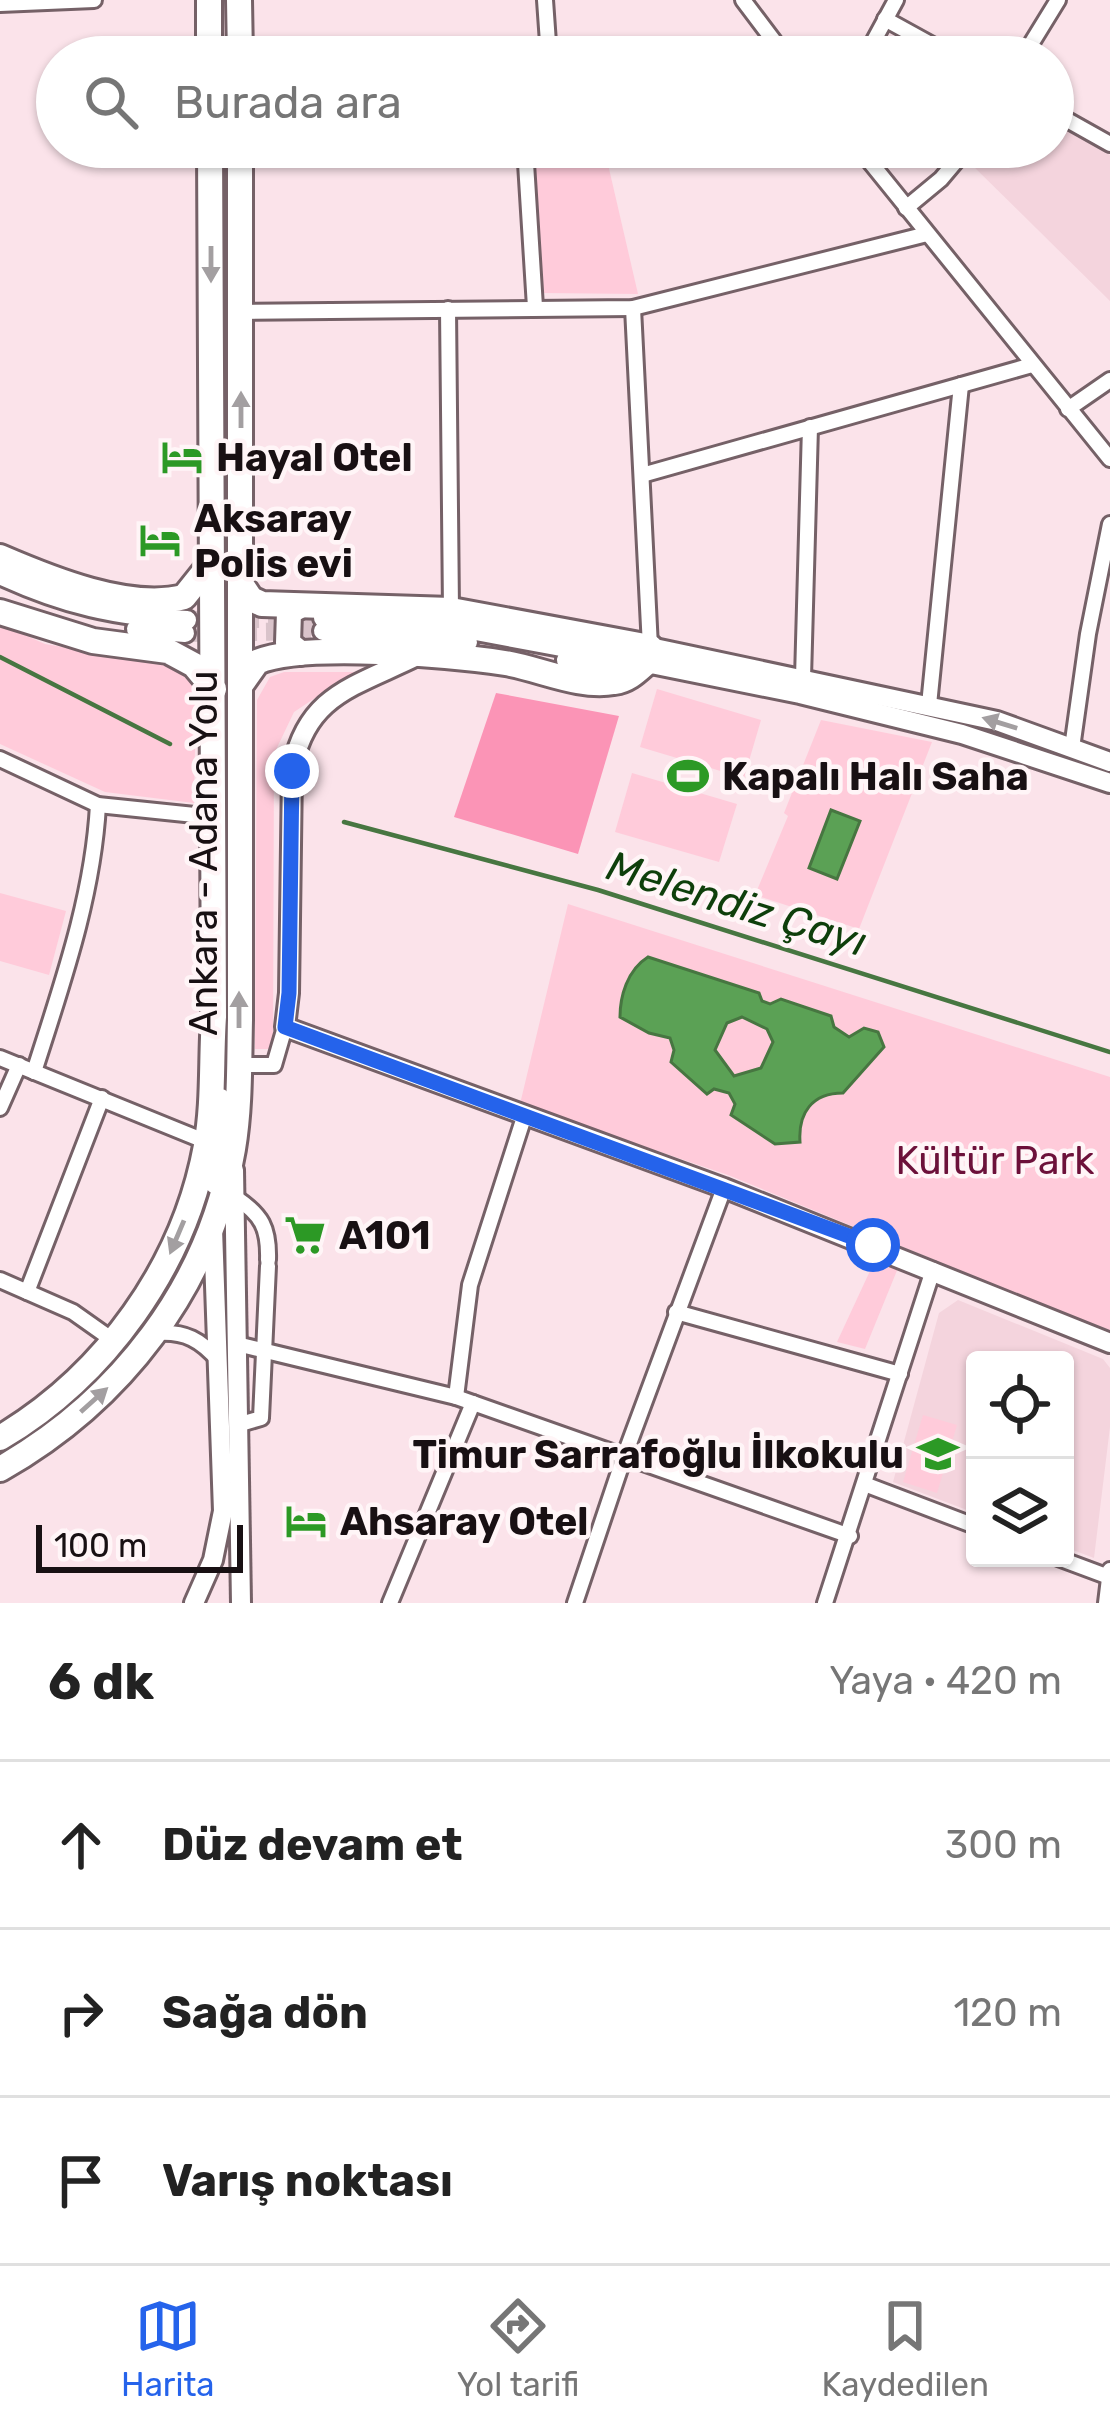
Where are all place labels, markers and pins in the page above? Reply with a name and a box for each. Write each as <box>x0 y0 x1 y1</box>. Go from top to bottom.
hotel icon: Hayal Otel <box>159 434 205 480</box>
place label: Hayal Otel <box>216 435 413 481</box>
place label: Aksaray Polis evi <box>194 496 353 587</box>
hotel icon: Aksaray Polis evi <box>137 517 183 563</box>
sports icon: Kapalı Halı Saha <box>665 753 711 799</box>
place label: Kapalı Halı Saha <box>722 754 1029 800</box>
supermarket icon: A101 <box>282 1212 328 1258</box>
place label: A101 <box>339 1213 431 1259</box>
school or university icon: Timur Sarrafoğlu İlkokulu <box>915 1431 961 1477</box>
place label: Timur Sarrafoğlu İlkokulu <box>412 1432 904 1478</box>
hotel icon: Ahsaray Otel <box>283 1498 329 1544</box>
place label: Ahsaray Otel <box>340 1499 588 1545</box>

